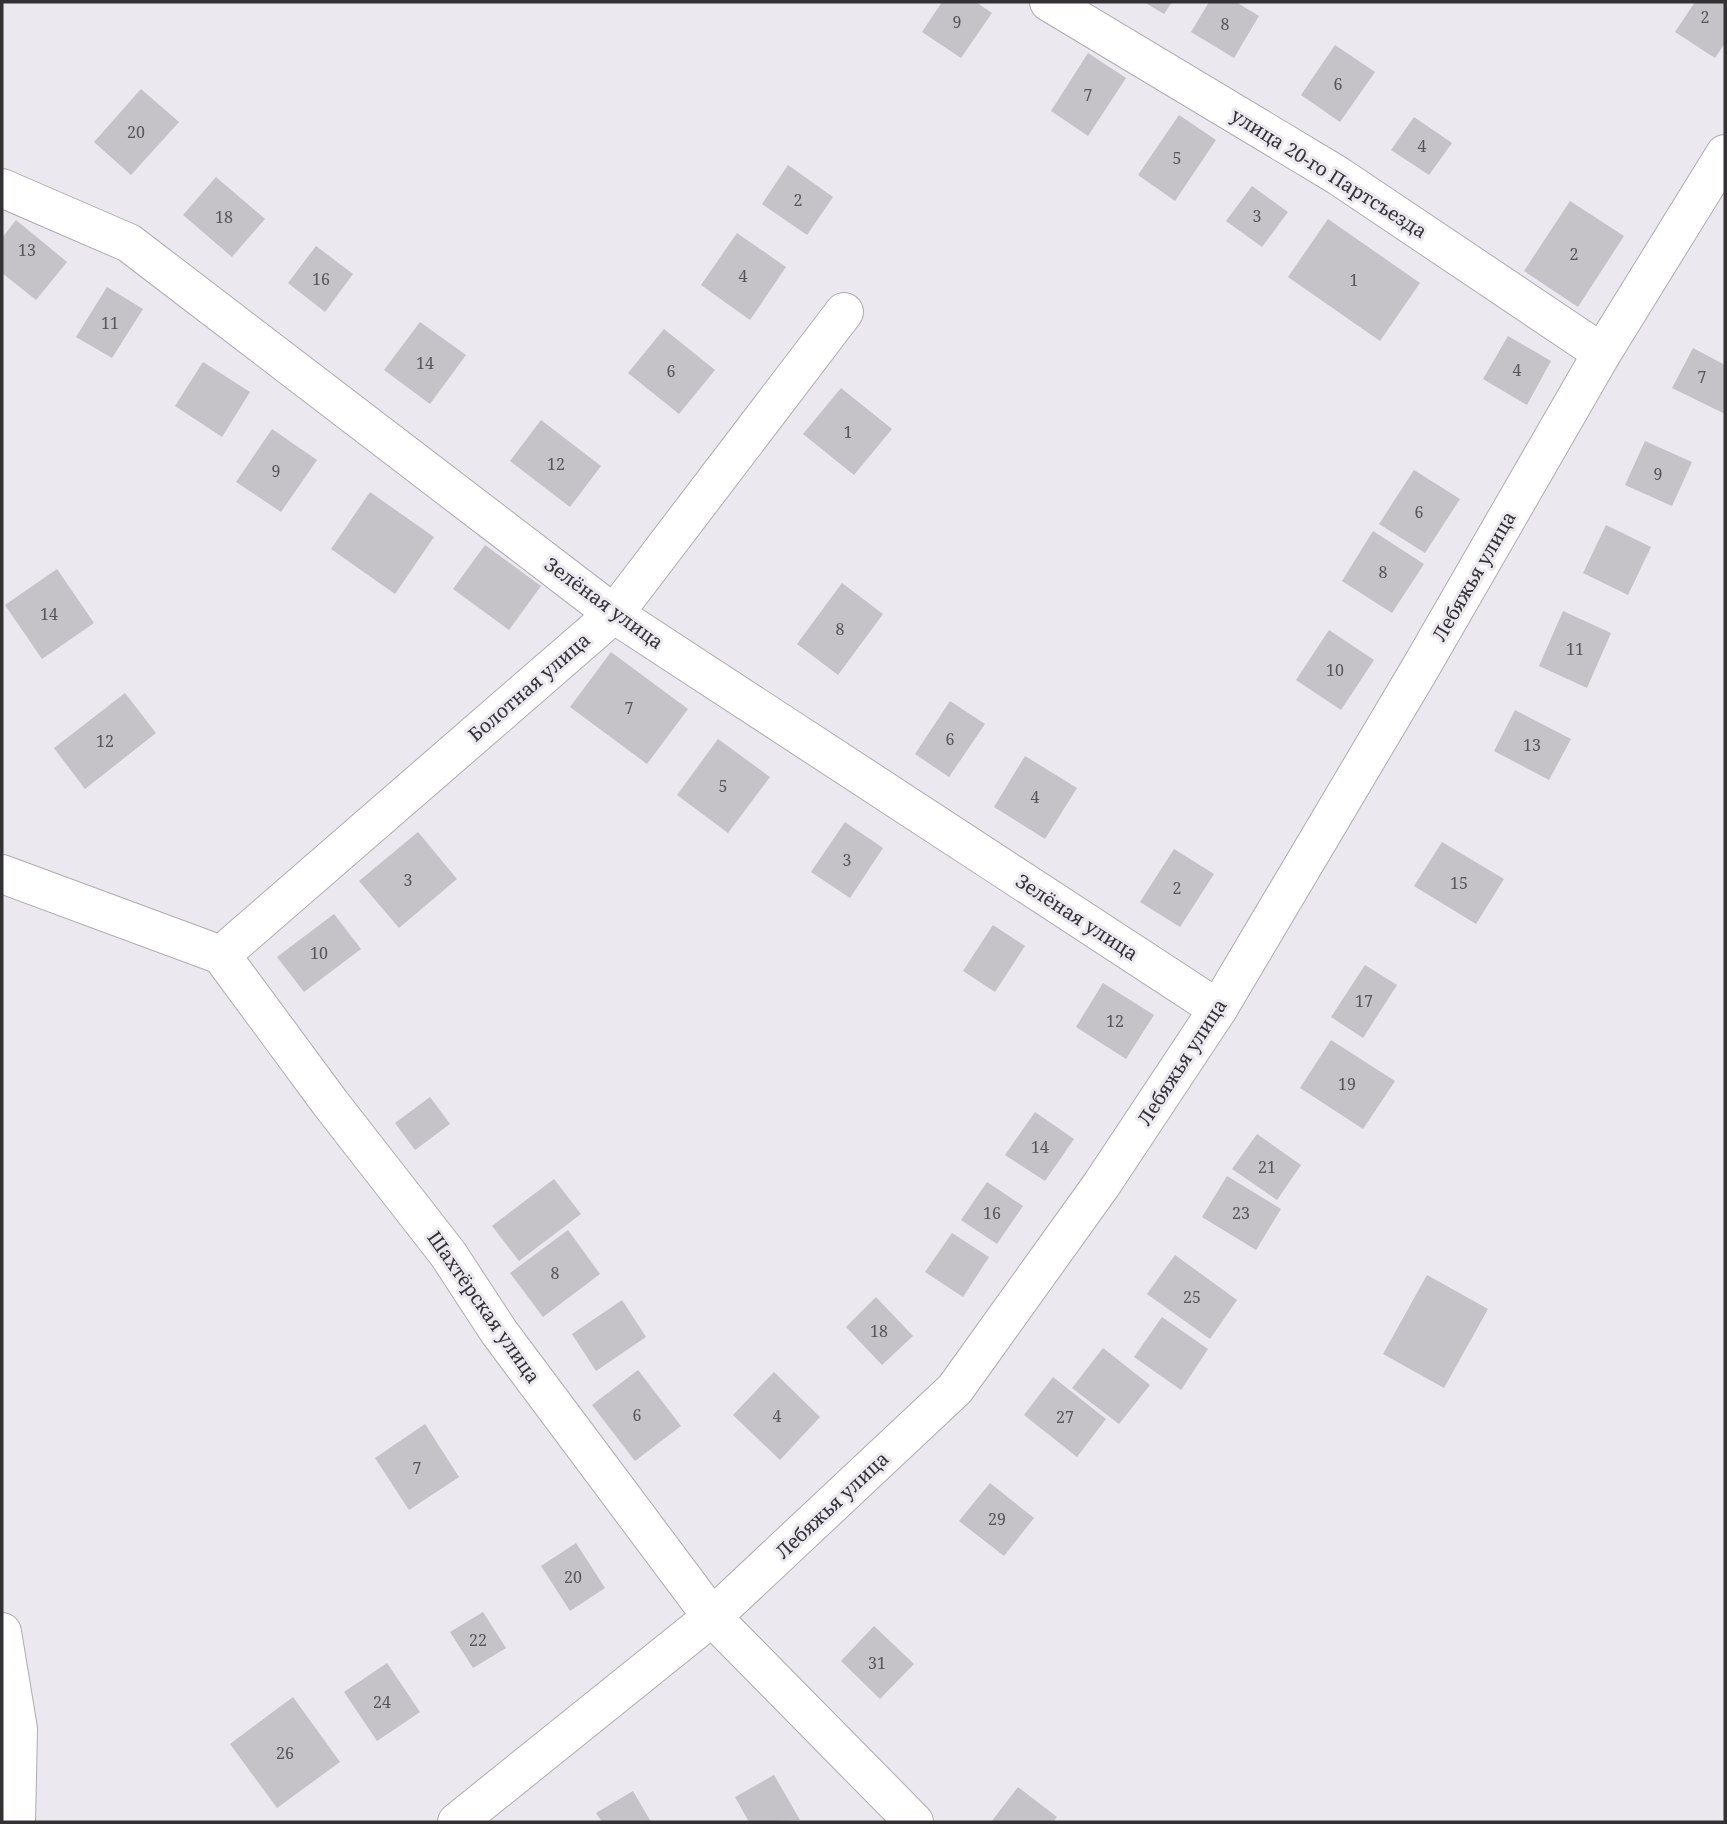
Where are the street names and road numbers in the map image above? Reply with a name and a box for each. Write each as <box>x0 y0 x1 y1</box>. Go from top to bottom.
street label: улица 20-го Партсъезда <box>1226 102 1432 244</box>
street label: Лебяжья улица <box>1426 506 1522 646</box>
street label: Зелёная улица <box>539 551 669 655</box>
street label: Болотная улица <box>462 627 596 747</box>
street label: Зелёная улица <box>1011 868 1143 966</box>
street label: Лебяжья улица <box>1131 994 1233 1130</box>
street label: Шахтёрская улица <box>422 1226 546 1388</box>
street label: Лебяжья улица <box>770 1446 894 1564</box>

